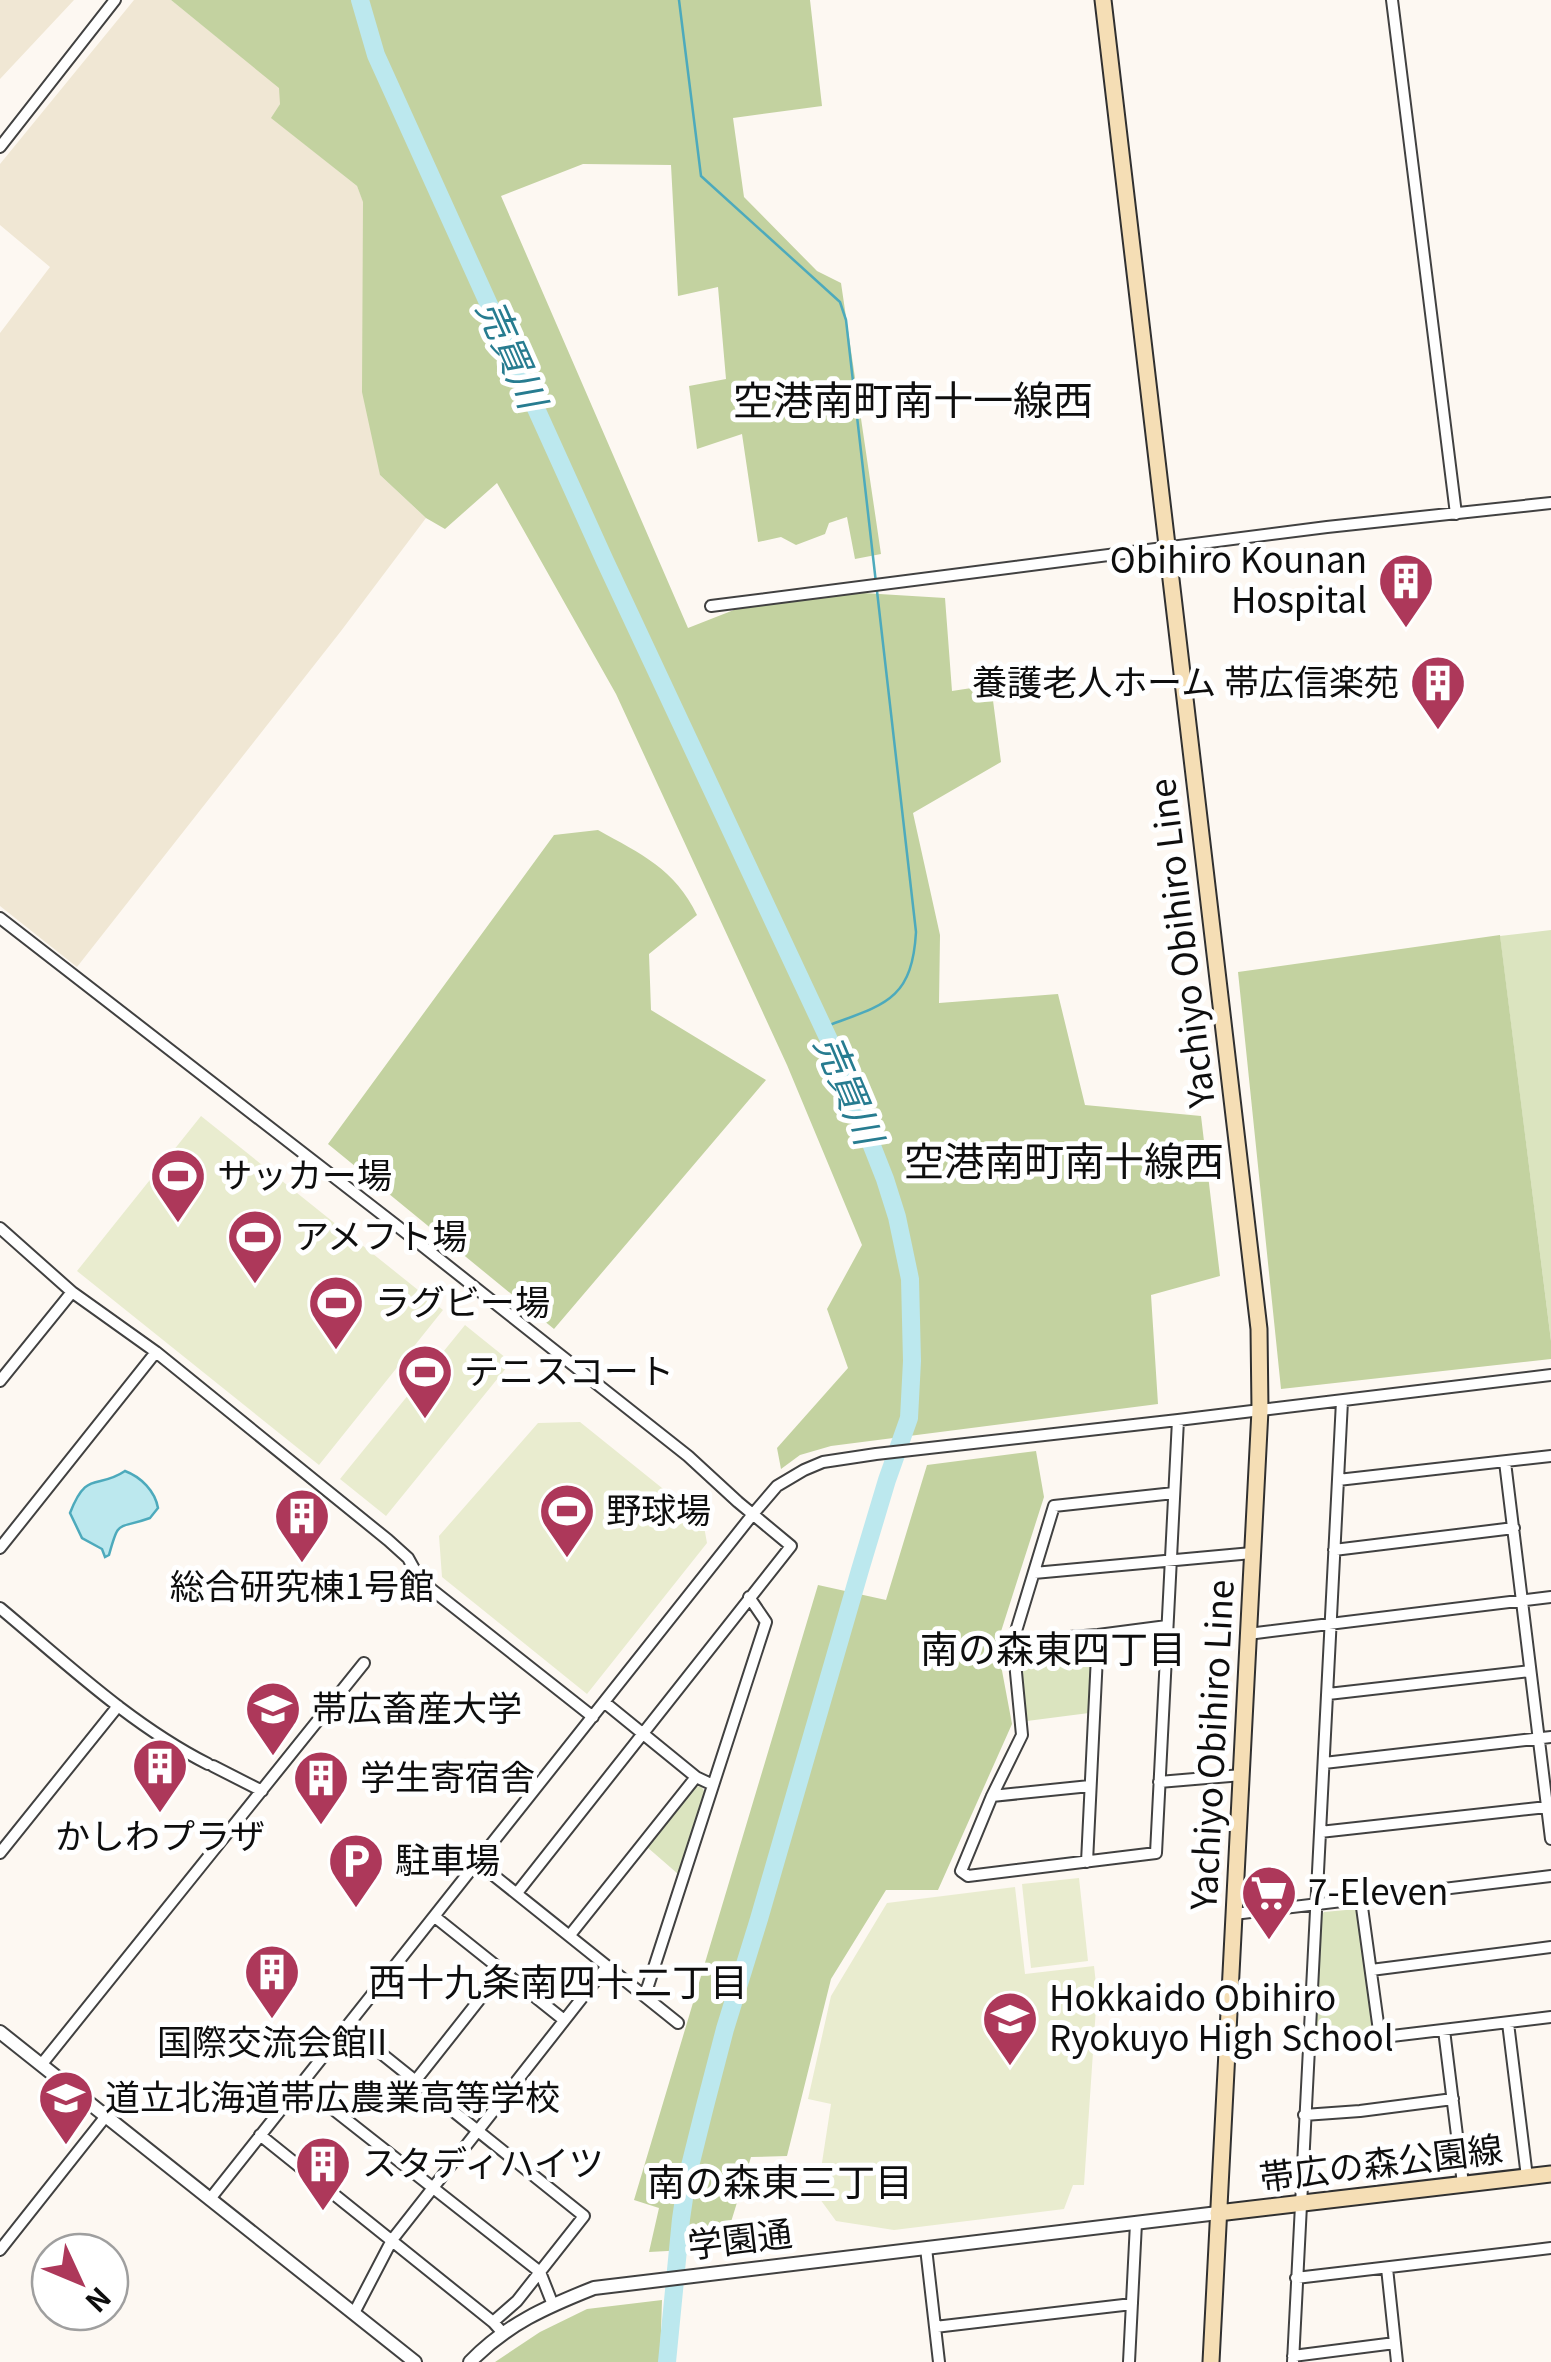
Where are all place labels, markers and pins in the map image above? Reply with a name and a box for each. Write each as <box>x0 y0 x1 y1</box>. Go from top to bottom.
place label: Obihiro Kounan Hospital <box>1110 532 1367 623</box>
building icon: Obihiro Kounan Hospital <box>1376 551 1436 630</box>
building icon: 養護老人ホーム 帯広信楽苑 <box>1408 653 1468 732</box>
place label: 養護老人ホーム 帯広信楽苑 <box>972 654 1399 705</box>
sports icon: サッカー場 <box>148 1146 208 1225</box>
place label: サッカー場 <box>217 1147 392 1198</box>
sports icon: アメフト場 <box>225 1207 285 1286</box>
place label: アメフト場 <box>294 1208 467 1259</box>
sports icon: ラグビー場 <box>306 1273 366 1352</box>
place label: ラグビー場 <box>375 1274 550 1325</box>
sports icon: テニスコート <box>395 1342 455 1421</box>
place label: テニスコート <box>464 1343 674 1394</box>
sports icon: 野球場 <box>537 1481 597 1560</box>
place label: 野球場 <box>606 1482 711 1533</box>
building icon: 総合研究棟1号館 <box>272 1486 332 1565</box>
place label: 総合研究棟1号館 <box>170 1558 434 1609</box>
school or university icon: 帯広畜産大学 <box>243 1679 303 1758</box>
place label: 帯広畜産大学 <box>312 1680 522 1731</box>
building icon: かしわプラザ <box>130 1736 190 1815</box>
building icon: 学生寄宿舎 <box>291 1748 351 1827</box>
place label: 学生寄宿舎 <box>360 1749 535 1800</box>
place label: かしわプラザ <box>55 1808 265 1859</box>
parking icon: 駐車場 <box>326 1831 386 1910</box>
place label: 駐車場 <box>395 1832 500 1883</box>
supermarket icon: 7-Eleven <box>1239 1863 1299 1942</box>
place label: 7-Eleven <box>1308 1864 1448 1915</box>
building icon: 国際交流会館II <box>242 1942 302 2021</box>
place label: Hokkaido Obihiro Ryokuyo High School <box>1049 1970 1394 2061</box>
school or university icon: Hokkaido Obihiro Ryokuyo High School <box>980 1989 1040 2068</box>
place label: 国際交流会館II <box>157 2014 387 2065</box>
school or university icon: 道立北海道帯広農業高等学校 <box>36 2068 96 2147</box>
place label: 道立北海道帯広農業高等学校 <box>105 2069 560 2120</box>
building icon: スタディハイツ <box>293 2134 353 2213</box>
place label: スタディハイツ <box>362 2135 604 2186</box>

